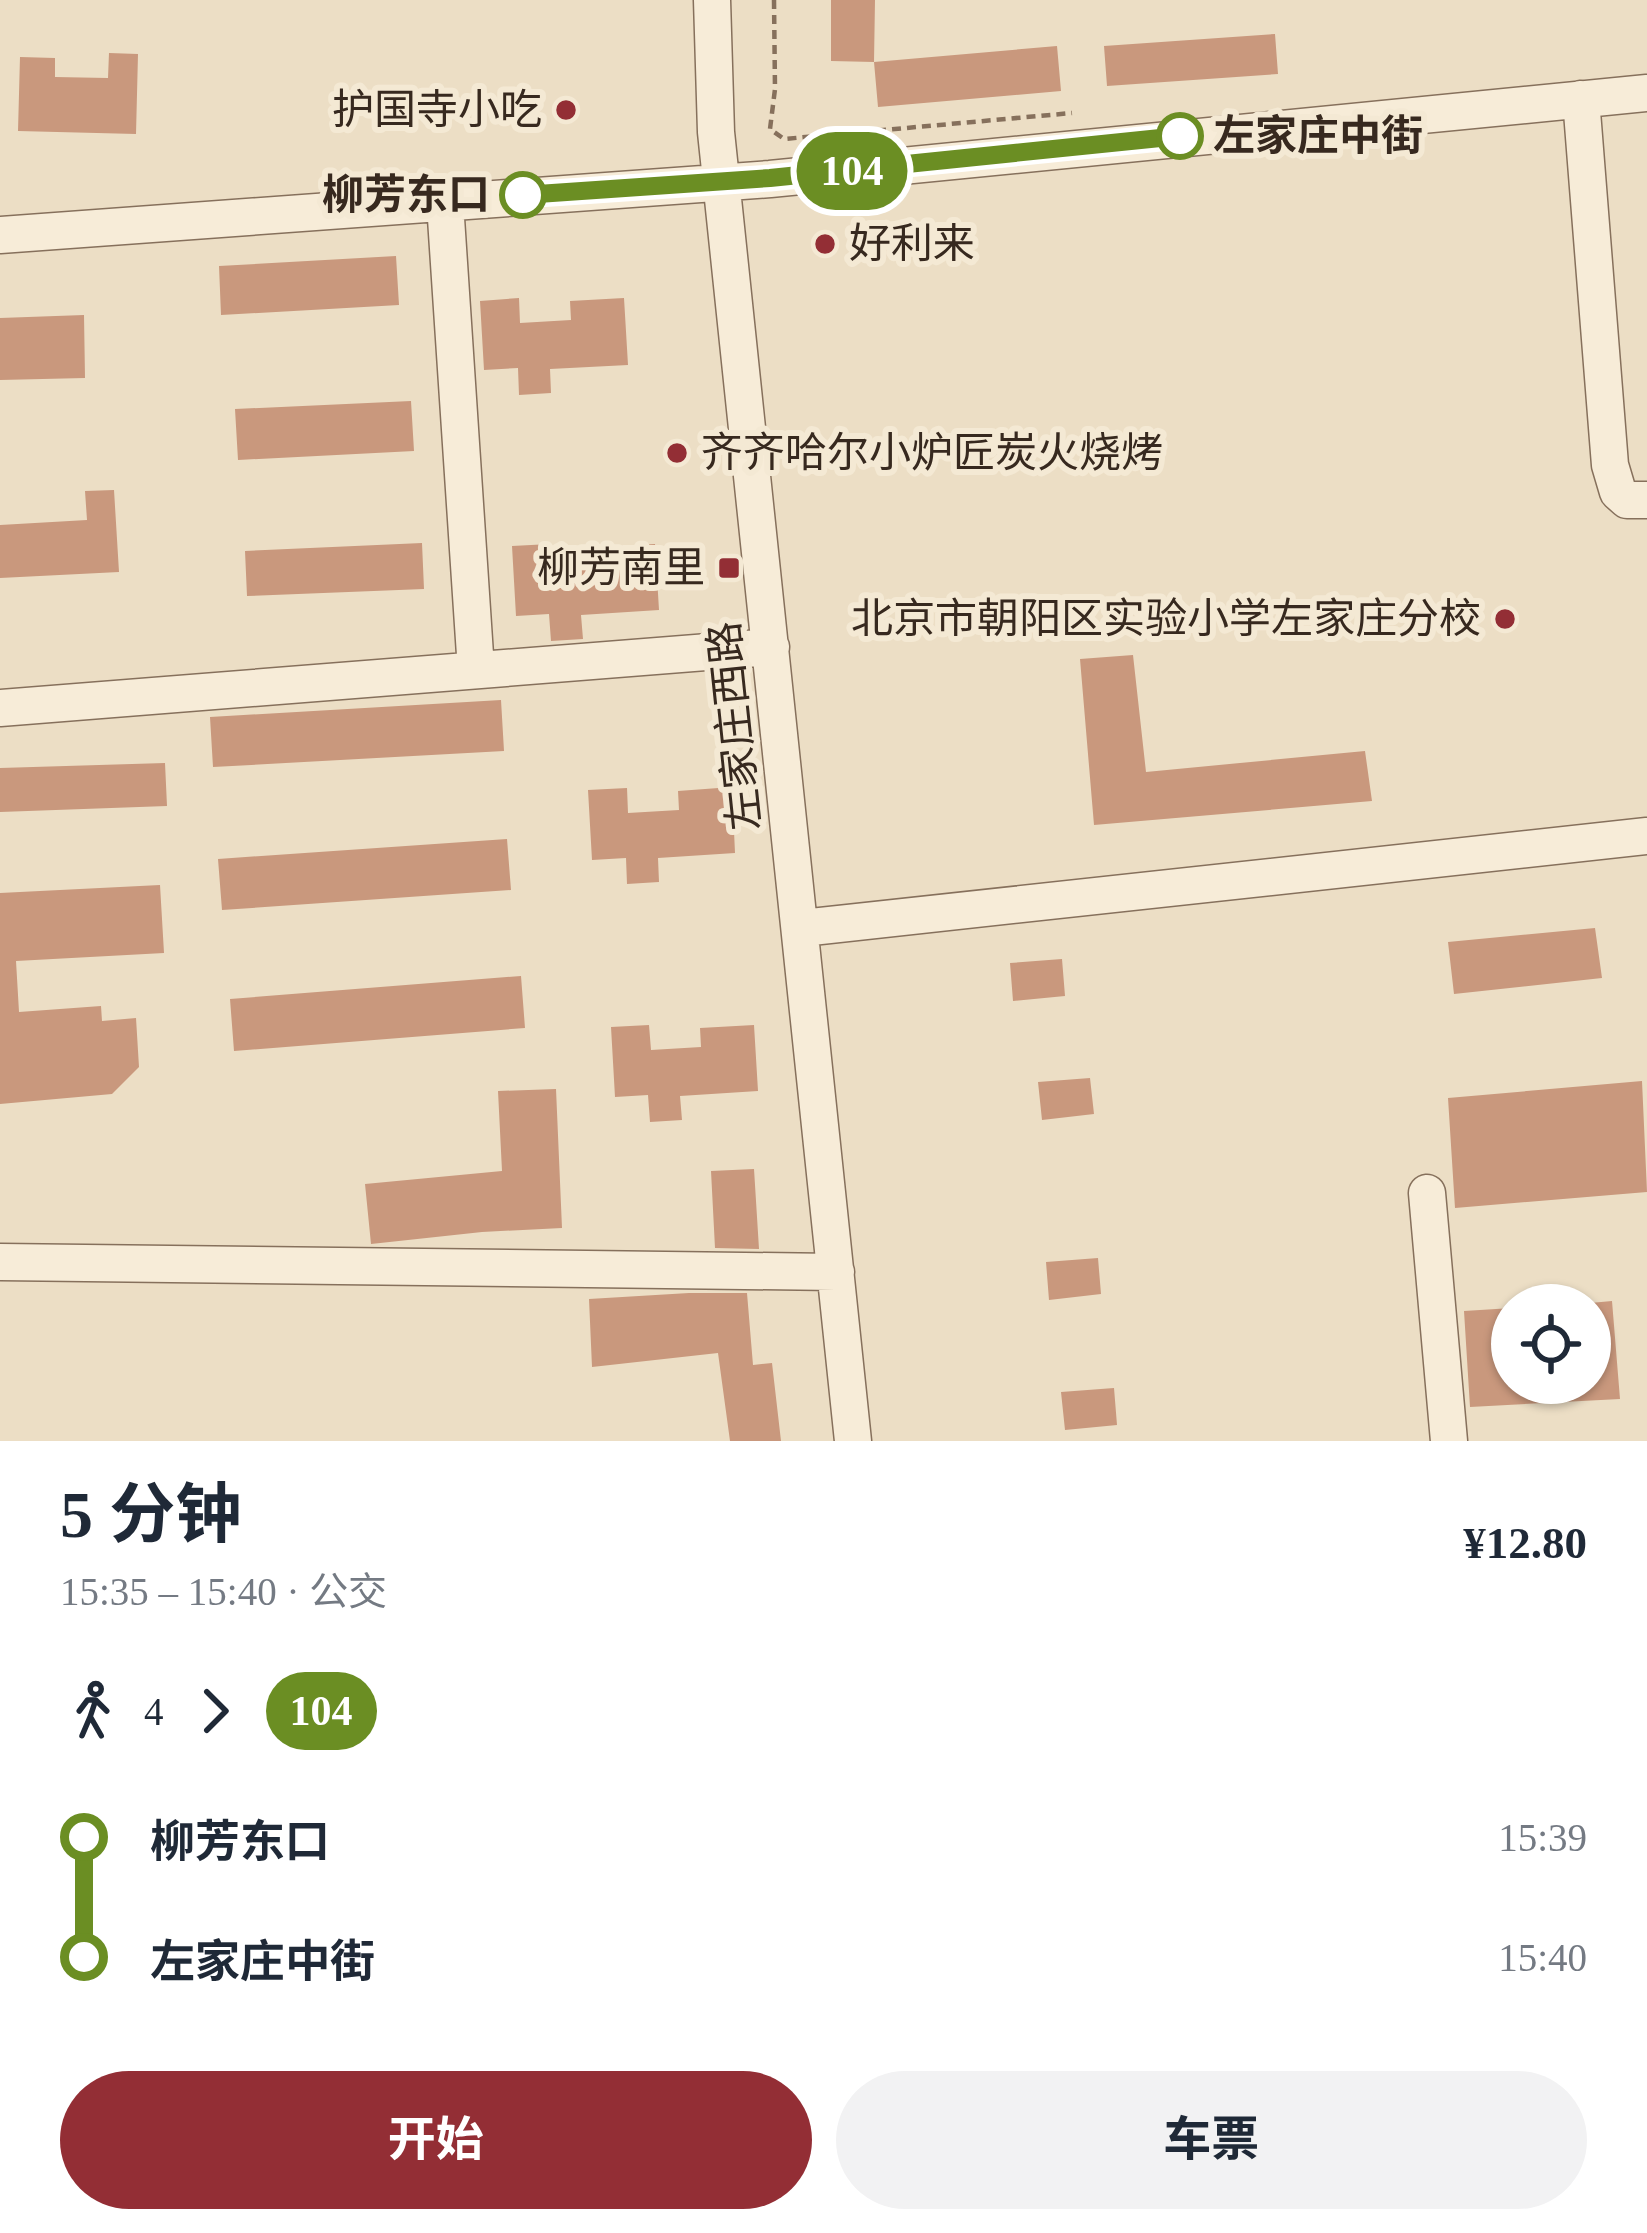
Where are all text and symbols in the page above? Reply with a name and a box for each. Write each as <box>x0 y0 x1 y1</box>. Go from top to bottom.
place label: 护国寺小吃 <box>332 87 542 133</box>
marker: 护国寺小吃 <box>553 97 579 123</box>
place label: 左家庄中街 <box>1213 113 1423 159</box>
marker: 左家庄中街 <box>1158 114 1202 158</box>
line badge: 104 <box>783 132 921 210</box>
text: 104 <box>821 148 884 194</box>
place label: 柳芳东口 <box>322 172 490 218</box>
marker: 柳芳东口 <box>501 173 545 217</box>
place label: 好利来 <box>849 221 975 267</box>
marker: 好利来 <box>812 231 838 257</box>
place label: 齐齐哈尔小炉匠炭火烧烤 <box>701 430 1163 476</box>
marker: 齐齐哈尔小炉匠炭火烧烤 <box>664 440 690 466</box>
place label: 柳芳南里 <box>537 545 705 591</box>
marker: 柳芳南里 <box>716 555 742 581</box>
place label: 北京市朝阳区实验小学左家庄分校 <box>851 596 1481 642</box>
marker: 北京市朝阳区实验小学左家庄分校 <box>1492 606 1518 632</box>
street label: 左家庄西路 <box>701 619 769 833</box>
map controls <box>1491 1284 1611 1404</box>
button: locate <box>1491 1284 1611 1404</box>
text: 5 分钟 <box>60 1478 242 1551</box>
text: ¥12.80 <box>1463 1518 1587 1568</box>
text: 15:35 – 15:40 · 公交 <box>60 1570 387 1613</box>
icon: walk <box>60 1678 126 1744</box>
icon: forward <box>182 1678 248 1744</box>
text: 104 <box>290 1688 353 1734</box>
text: 4 <box>144 1690 164 1733</box>
text: 15:39 <box>1498 1816 1587 1859</box>
text: 柳芳东口 <box>150 1817 330 1867</box>
text: 15:40 <box>1498 1936 1587 1979</box>
text: 左家庄中街 <box>150 1937 375 1987</box>
button: 开始 <box>60 2071 812 2209</box>
button: 车票 <box>836 2071 1587 2209</box>

